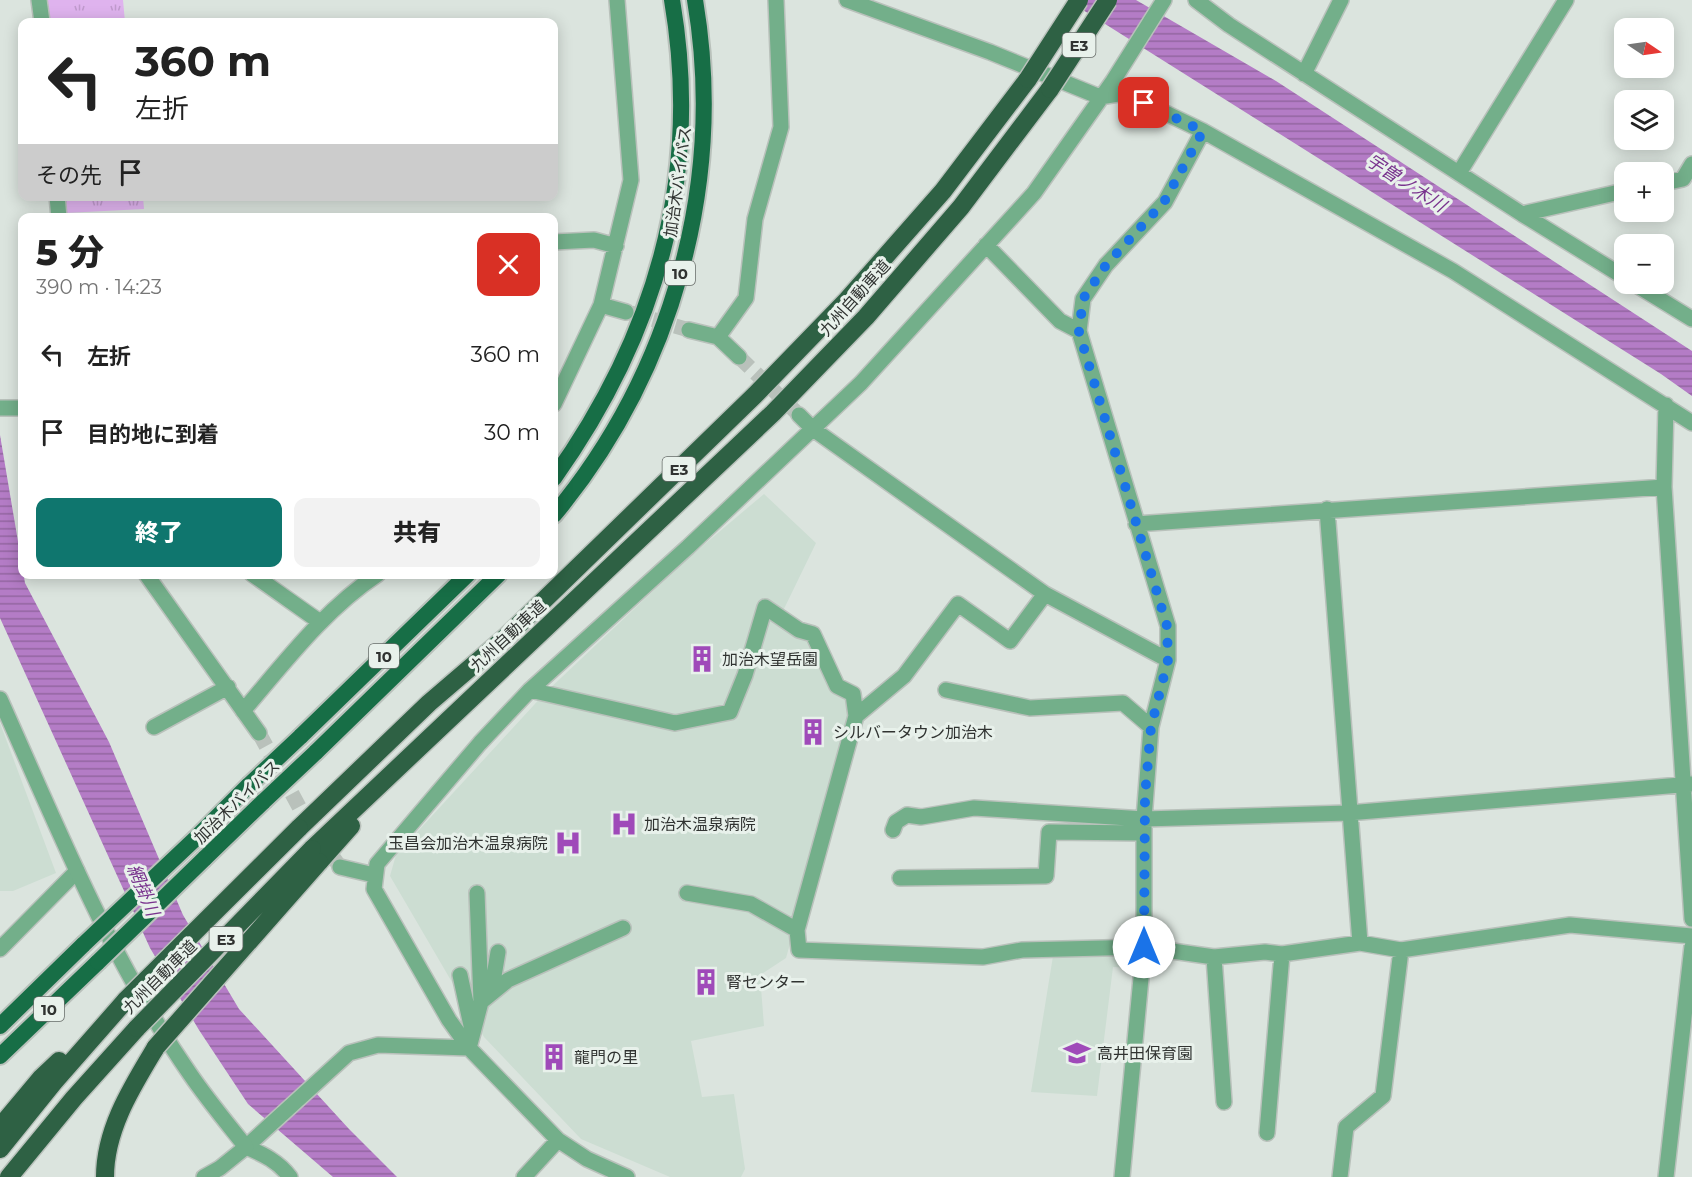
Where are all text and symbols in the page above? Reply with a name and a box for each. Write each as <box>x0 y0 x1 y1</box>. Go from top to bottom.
north arrow <box>1614 18 1674 78</box>
map controls <box>1614 18 1674 294</box>
road number: E3 <box>1062 33 1096 57</box>
text: 360 m <box>135 35 271 87</box>
icon: left <box>36 42 114 120</box>
pin <box>1118 77 1169 128</box>
icon: arrive <box>1127 86 1160 119</box>
button: layers <box>1614 90 1674 150</box>
text: 左折 <box>135 92 189 125</box>
street label: 加治木バイパス <box>661 125 695 239</box>
water label: 宇曽ノ木川 <box>1362 149 1451 218</box>
icon: arrive <box>114 156 147 189</box>
text: その先 <box>36 162 102 189</box>
button: + <box>1614 162 1674 222</box>
text: 5 分 <box>36 230 104 274</box>
button: close <box>477 233 540 296</box>
button: − <box>1614 234 1674 294</box>
street label: 九州自動車道 <box>816 256 894 340</box>
road number: 10 <box>665 261 695 285</box>
text: 390 m · 14:23 <box>36 275 162 299</box>
icon: left <box>36 338 69 371</box>
text: 360 m <box>471 341 540 368</box>
text: 左折 <box>87 343 131 370</box>
icon: arrive <box>36 416 69 449</box>
text: 30 m <box>484 419 540 446</box>
text: 目的地に到着 <box>87 421 219 448</box>
road number: E3 <box>662 457 696 481</box>
button: 終了 <box>36 498 282 567</box>
button: 共有 <box>294 498 540 567</box>
street label: 九州自動車道 <box>466 596 550 676</box>
road number: 10 <box>369 644 399 668</box>
building icon: 加治木望岳園 <box>687 644 717 674</box>
place label: 加治木望岳園 <box>722 650 818 669</box>
building icon: シルバータウン加治木 <box>798 717 828 747</box>
place label: シルバータウン加治木 <box>833 723 993 742</box>
street label: 加治木バイパス <box>190 756 284 848</box>
hospital icon: 加治木温泉病院 <box>609 809 639 839</box>
place label: 加治木温泉病院 <box>644 815 756 834</box>
hospital icon: 玉昌会加治木温泉病院 <box>553 828 583 858</box>
place label: 玉昌会加治木温泉病院 <box>388 834 548 853</box>
water label: 網掛川 <box>122 861 164 921</box>
position arrow <box>1112 915 1176 979</box>
road number: E3 <box>210 927 242 951</box>
street label: 九州自動車道 <box>119 936 201 1018</box>
building icon: 腎センター <box>691 967 721 997</box>
place label: 腎センター <box>726 973 806 992</box>
road number: 10 <box>34 997 64 1021</box>
school or university icon: 高井田保育園 <box>1062 1038 1092 1068</box>
building icon: 龍門の里 <box>539 1042 569 1072</box>
place label: 高井田保育園 <box>1097 1044 1193 1063</box>
place label: 龍門の里 <box>574 1048 638 1067</box>

